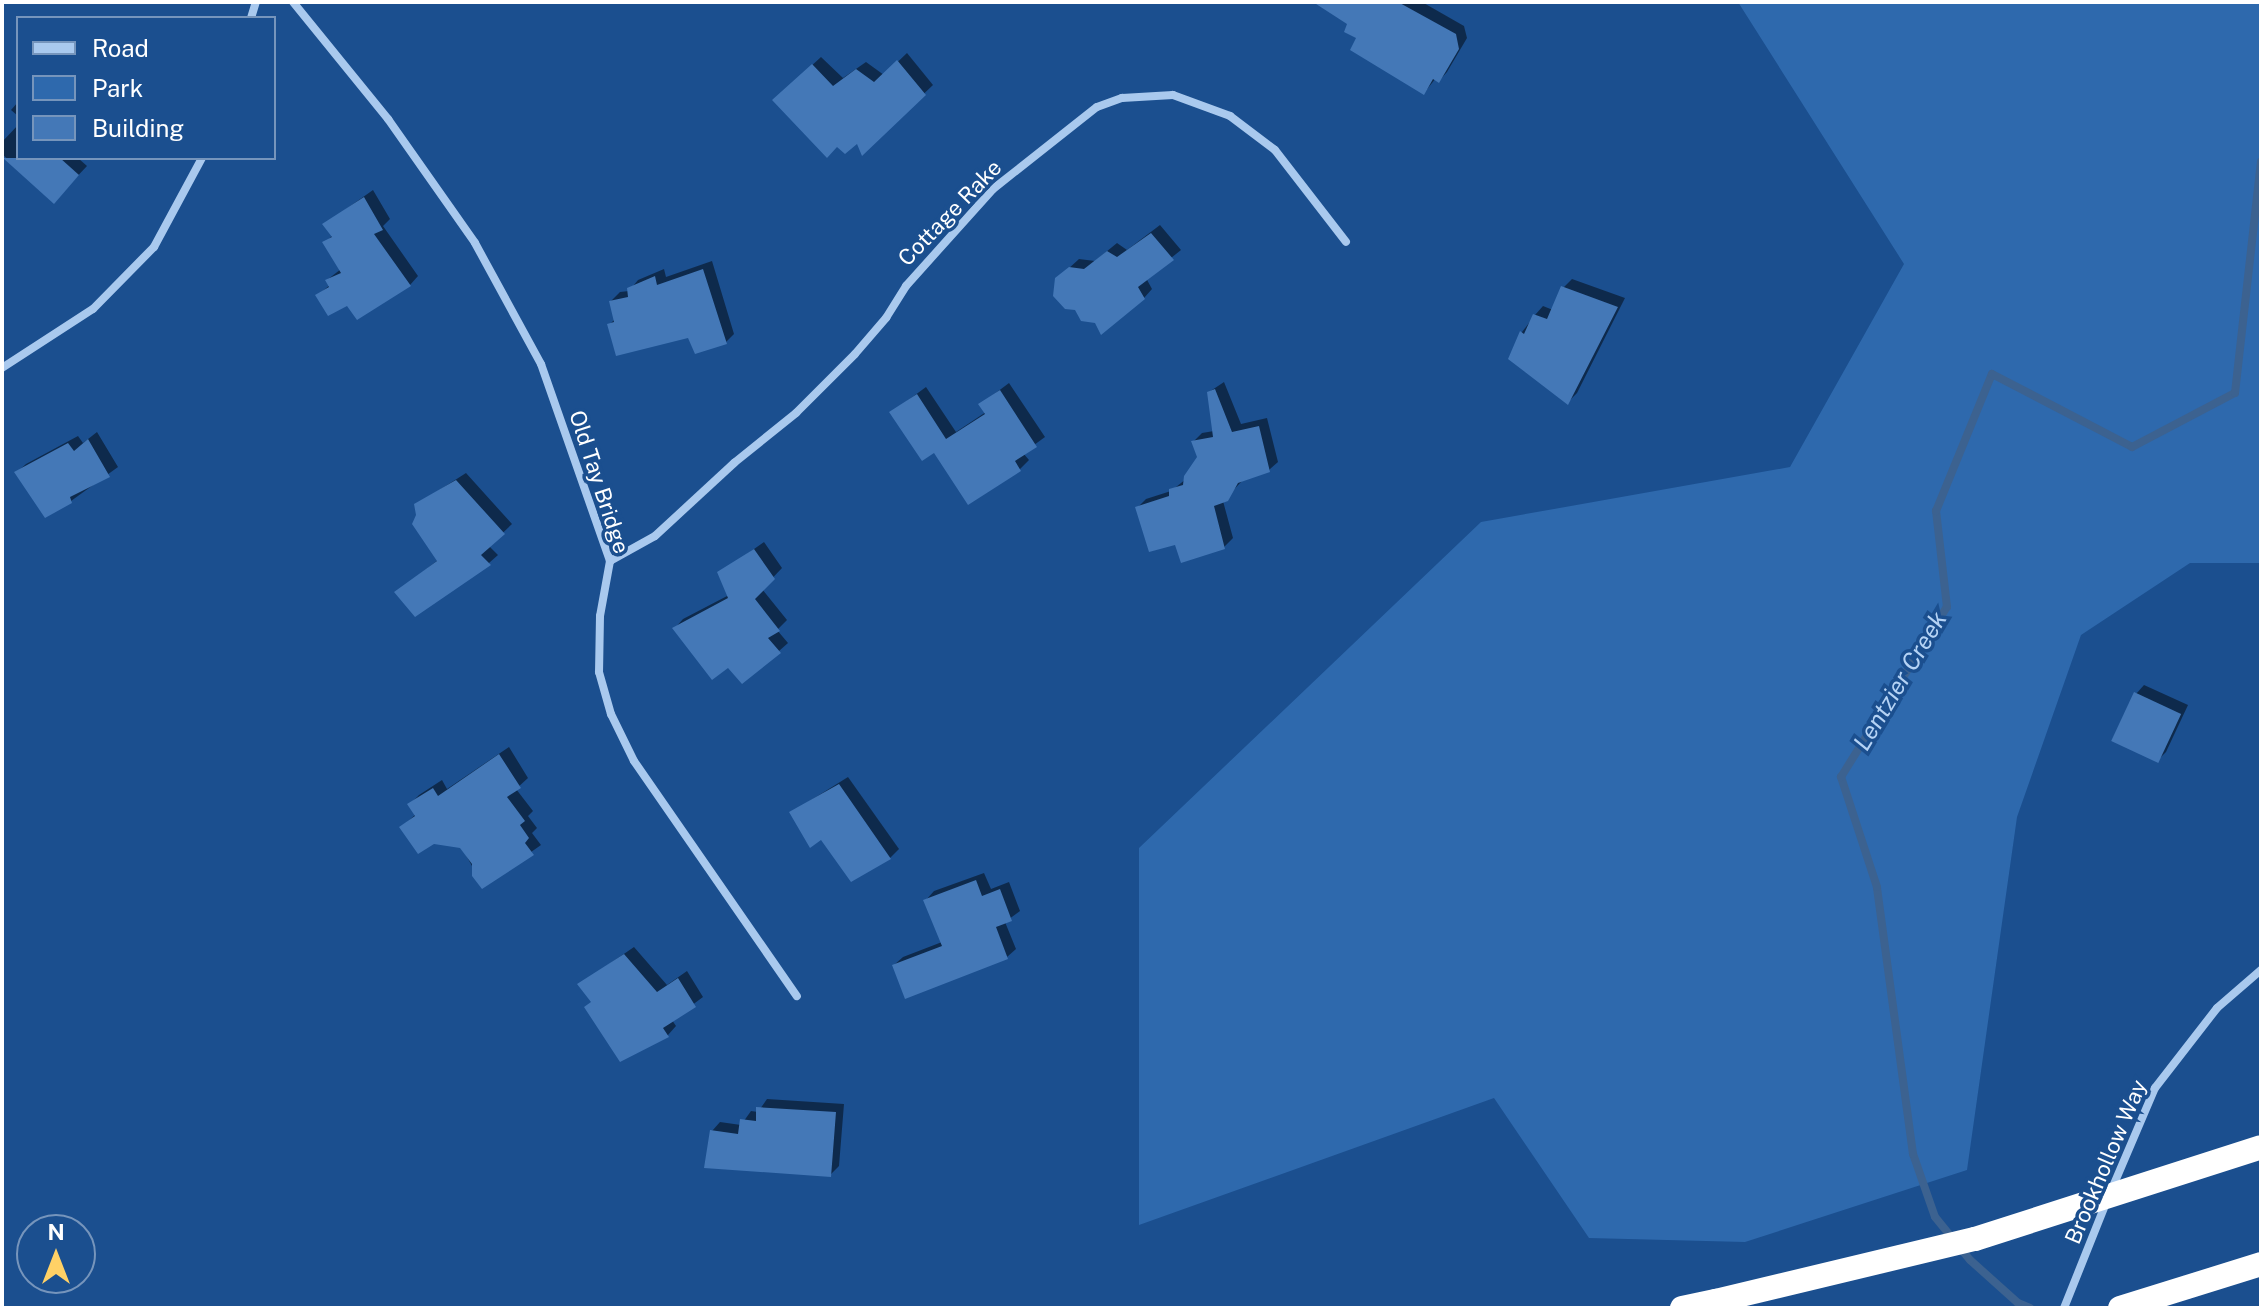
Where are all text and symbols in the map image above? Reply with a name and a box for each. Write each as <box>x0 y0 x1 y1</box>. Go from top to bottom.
legend <box>16 16 276 160</box>
text: Road <box>92 34 149 62</box>
text: Park <box>92 74 143 102</box>
text: Building <box>92 114 184 142</box>
street label: Cottage Rake <box>893 154 1007 272</box>
street label: Old Tay Bridge <box>563 407 635 557</box>
water label: Lentzier Creek <box>1847 606 1953 756</box>
street label: Brookhollow Way <box>2059 1076 2153 1248</box>
north arrow <box>16 1214 96 1294</box>
text: N <box>47 1219 65 1245</box>

